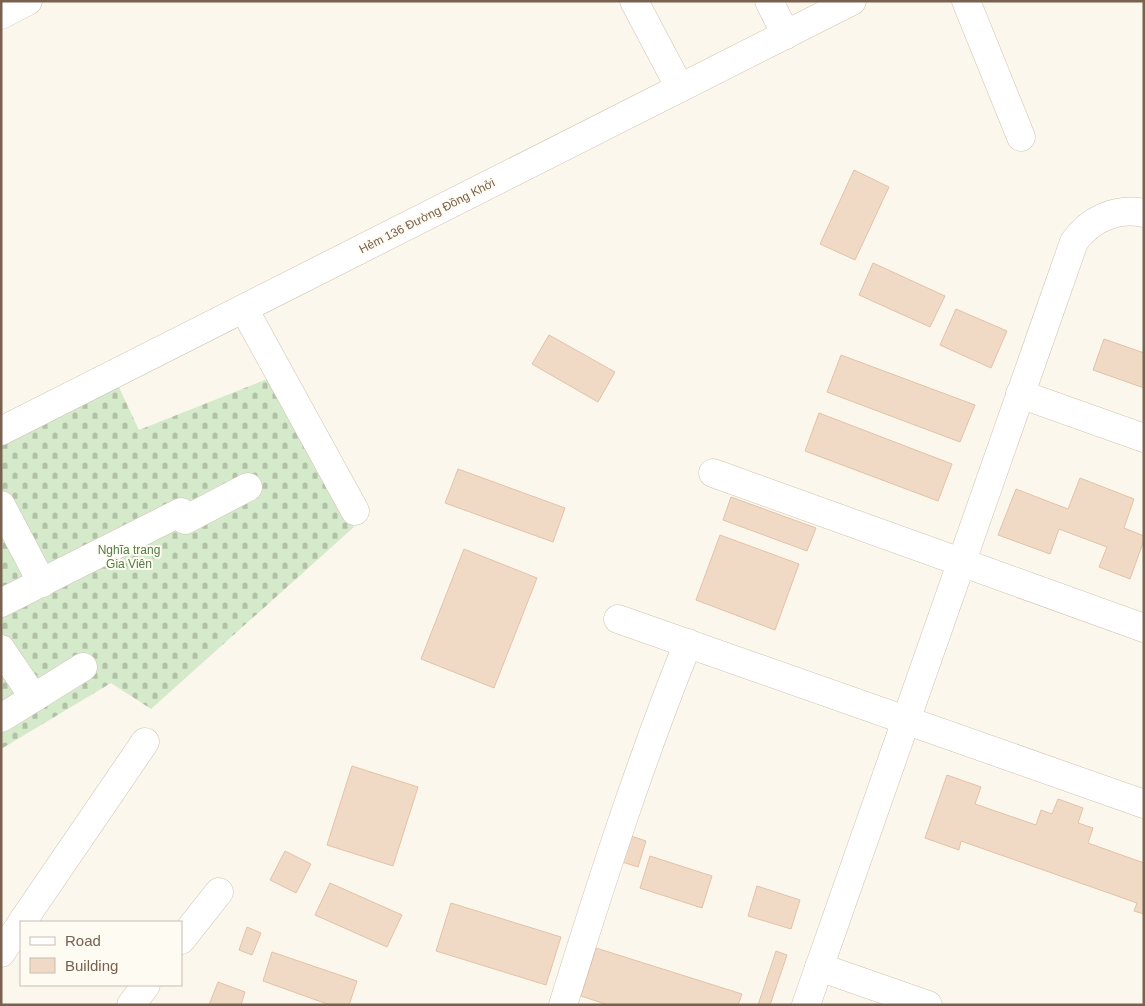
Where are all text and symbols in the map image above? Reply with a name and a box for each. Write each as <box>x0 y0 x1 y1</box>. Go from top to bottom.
street label: Hẻm 136 Đường Đồng Khởi <box>357 176 497 256</box>
park label: Nghĩa trang Gia Viên <box>98 543 160 571</box>
legend <box>20 921 182 986</box>
text: Road <box>65 932 101 949</box>
text: Building <box>65 957 118 974</box>

